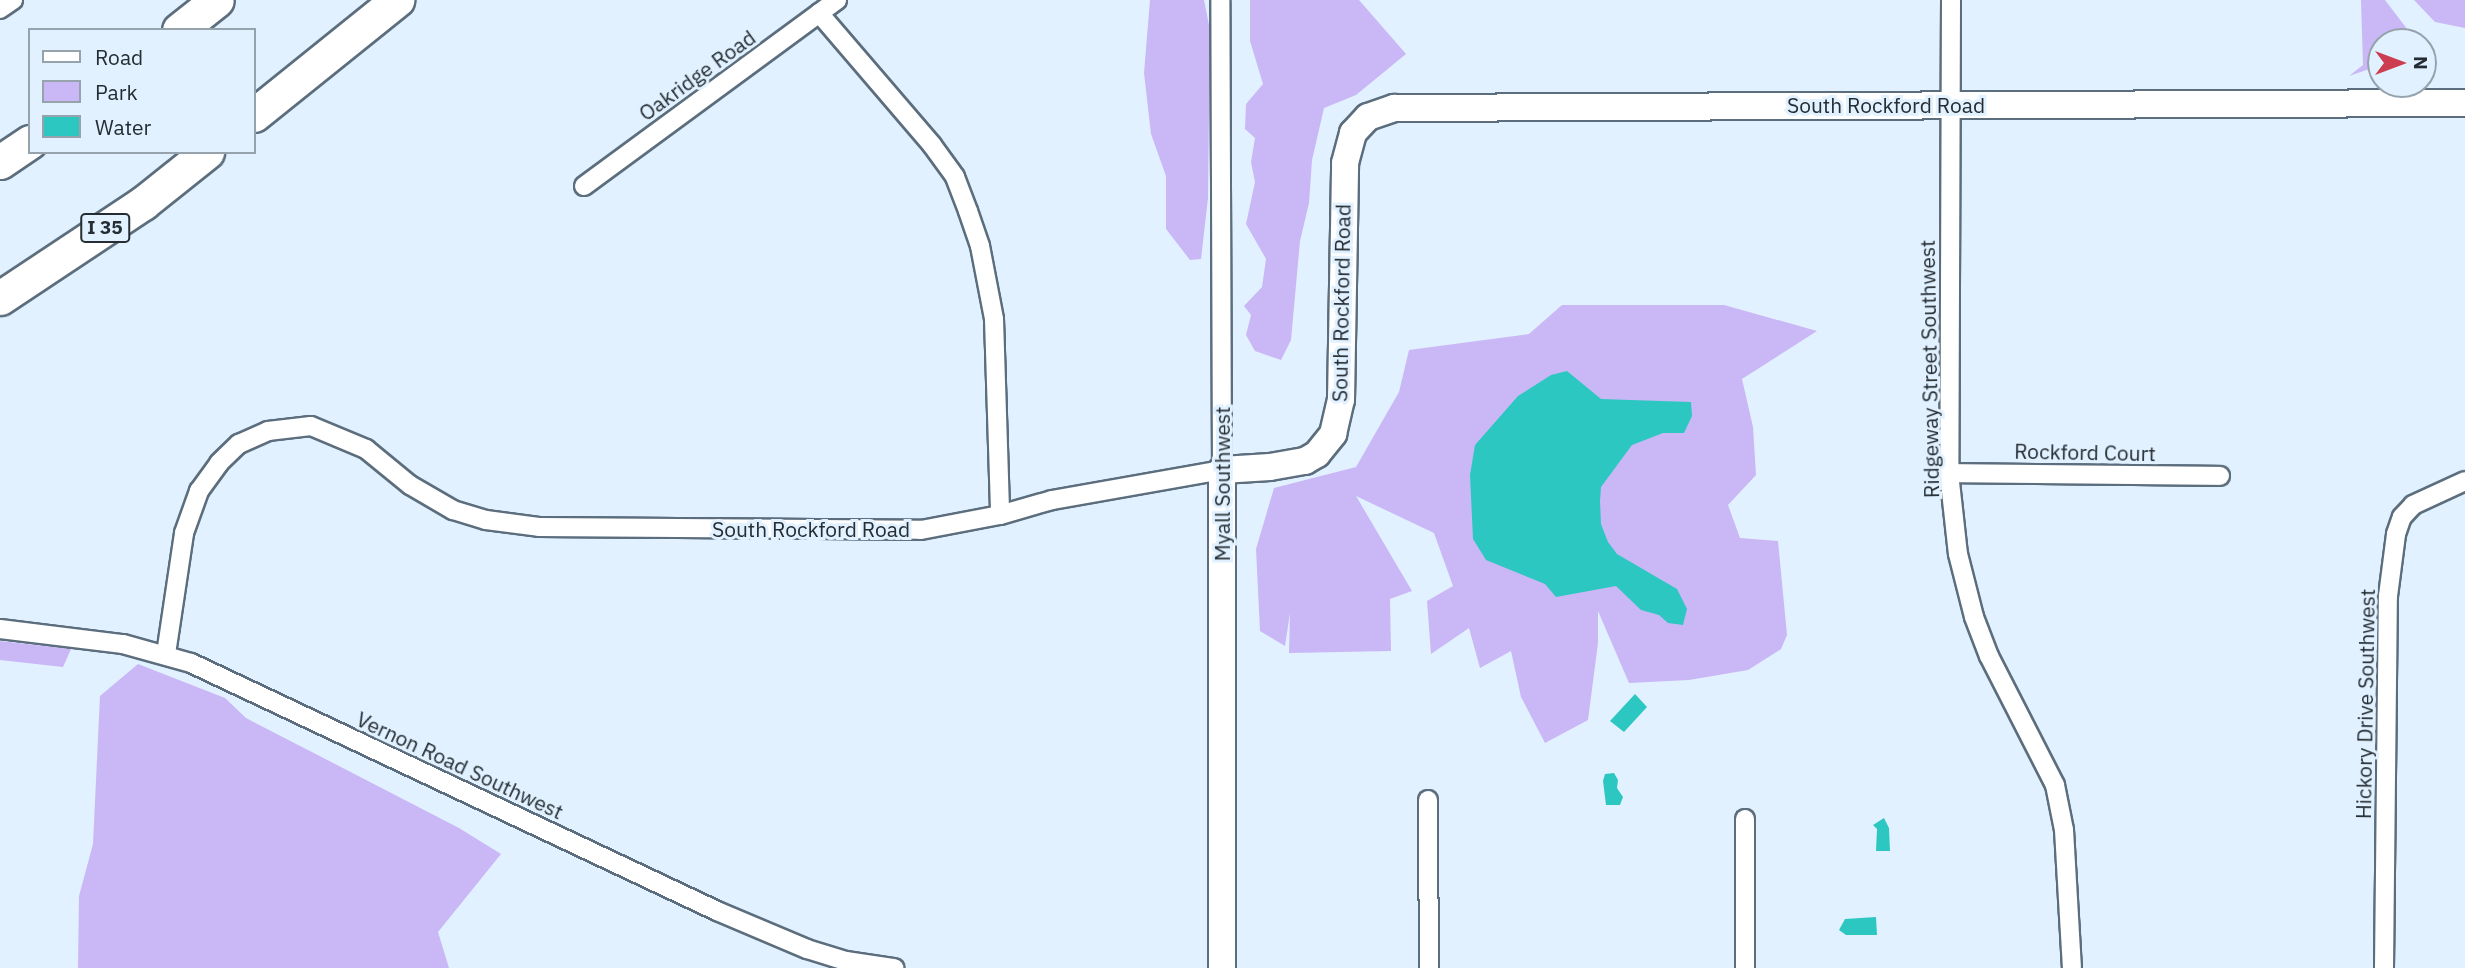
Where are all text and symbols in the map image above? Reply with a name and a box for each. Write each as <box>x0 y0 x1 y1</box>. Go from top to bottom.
street label: Oakridge Road <box>634 24 760 126</box>
legend <box>28 28 256 154</box>
north arrow <box>2367 28 2437 98</box>
text: Road <box>95 43 143 71</box>
text: N <box>2409 56 2433 70</box>
text: Park <box>95 78 138 106</box>
street label: South Rockford Road <box>1787 92 1985 118</box>
text: Water <box>95 113 151 141</box>
street label: South Rockford Road <box>1327 204 1355 402</box>
road number: I 35 <box>79 212 131 244</box>
street label: Ridgeway Street Southwest <box>1914 240 1944 498</box>
street label: Myall Southwest <box>1209 407 1235 561</box>
street label: Rockford Court <box>2014 438 2156 466</box>
street label: South Rockford Road <box>712 516 910 542</box>
street label: Hickory Drive Southwest <box>2350 589 2380 819</box>
street label: Vernon Road Southwest <box>353 706 567 824</box>

